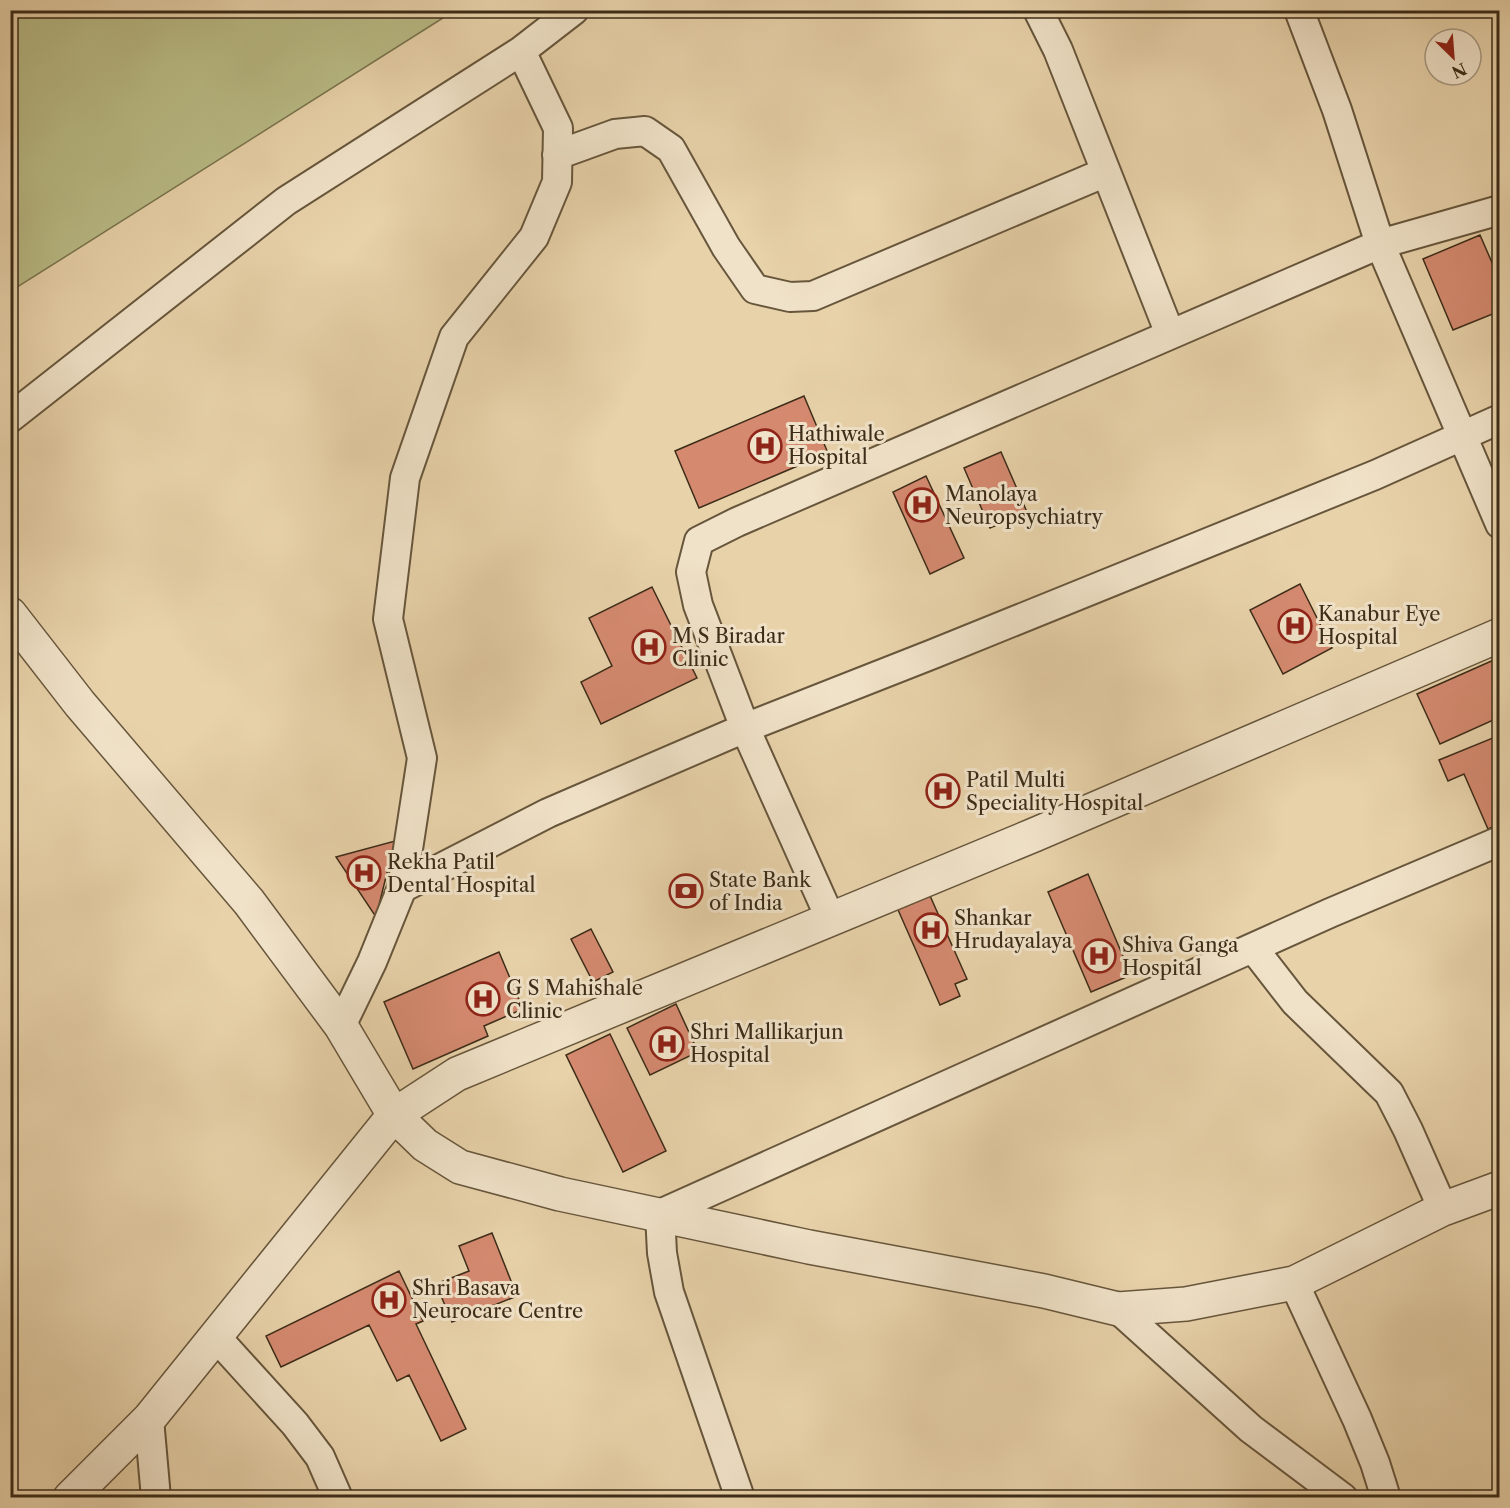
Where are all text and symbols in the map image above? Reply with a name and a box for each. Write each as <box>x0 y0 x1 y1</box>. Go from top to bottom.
north arrow <box>1423 27 1483 87</box>
text: N <box>1449 59 1470 83</box>
place label: Hathiwale Hospital <box>788 422 885 469</box>
hospital icon: Hathiwale Hospital <box>747 428 783 464</box>
place label: Manolaya Neuropsychiatry <box>945 482 1104 529</box>
hospital icon: Manolaya Neuropsychiatry <box>904 487 940 523</box>
place label: Kanabur Eye Hospital <box>1318 602 1440 649</box>
hospital icon: Kanabur Eye Hospital <box>1277 608 1313 644</box>
place label: M S Biradar Clinic <box>672 624 785 671</box>
hospital icon: M S Biradar Clinic <box>631 629 667 665</box>
place label: Patil Multi Speciality Hospital <box>966 768 1143 815</box>
hospital icon: Patil Multi Speciality Hospital <box>925 773 961 809</box>
place label: Rekha Patil Dental Hospital <box>387 850 535 897</box>
hospital icon: Rekha Patil Dental Hospital <box>346 855 382 891</box>
place label: State Bank of India <box>709 868 812 915</box>
bank icon: State Bank of India <box>668 873 704 909</box>
place label: Shankar Hrudayalaya <box>954 906 1073 953</box>
hospital icon: Shankar Hrudayalaya <box>913 912 949 948</box>
place label: Shiva Ganga Hospital <box>1122 933 1239 980</box>
hospital icon: Shiva Ganga Hospital <box>1081 938 1117 974</box>
place label: G S Mahishale Clinic <box>506 976 643 1023</box>
hospital icon: G S Mahishale Clinic <box>465 981 501 1017</box>
place label: Shri Mallikarjun Hospital <box>690 1020 844 1067</box>
hospital icon: Shri Mallikarjun Hospital <box>649 1026 685 1062</box>
place label: Shri Basava Neurocare Centre <box>412 1276 583 1323</box>
hospital icon: Shri Basava Neurocare Centre <box>371 1282 407 1318</box>

